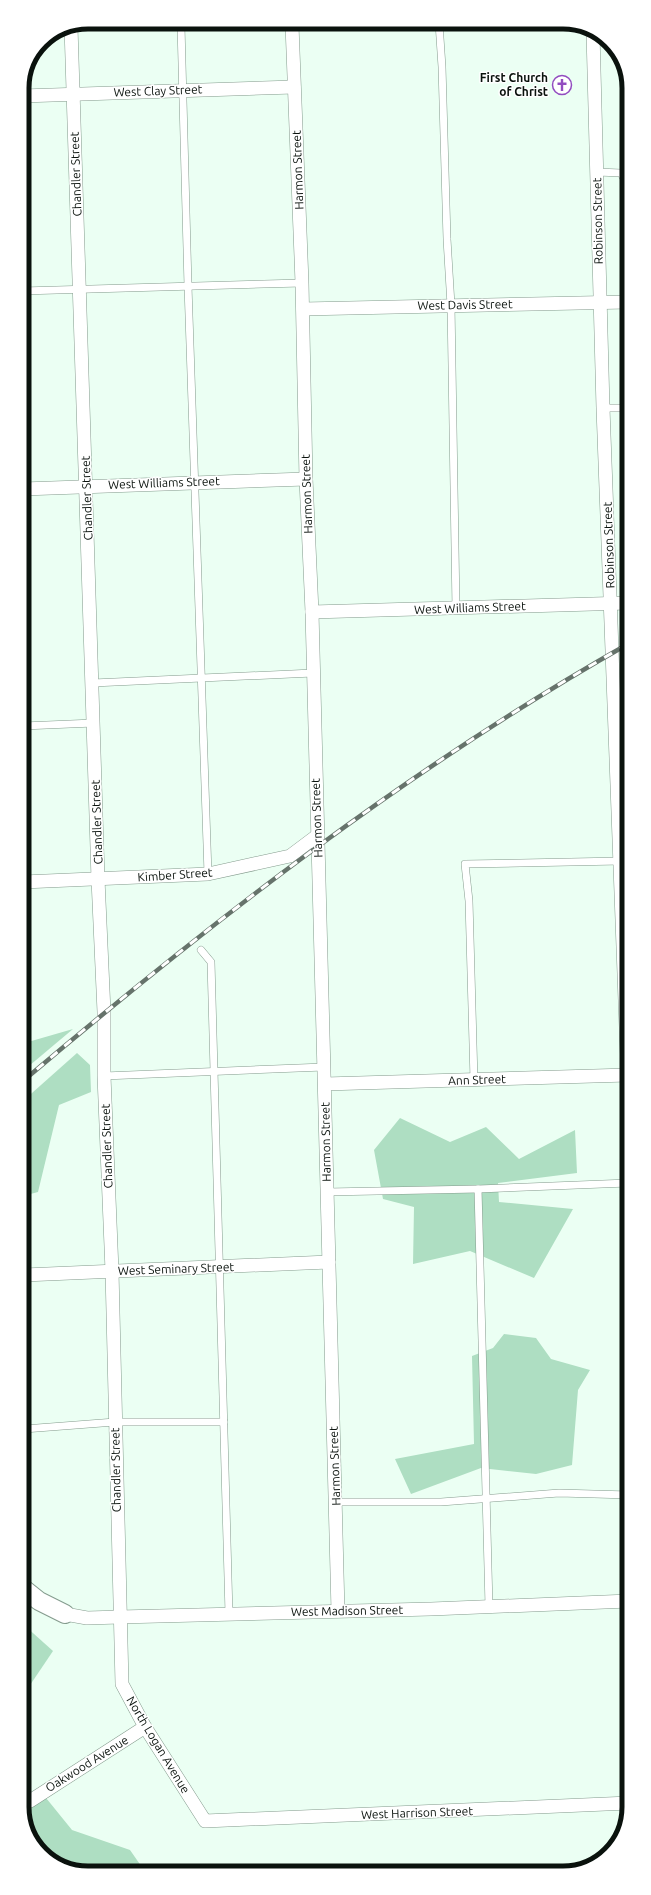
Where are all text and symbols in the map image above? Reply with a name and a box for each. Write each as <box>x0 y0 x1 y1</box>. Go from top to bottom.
place label: First Church of Christ <box>480 71 548 98</box>
church icon: First Church of Christ <box>551 74 573 96</box>
street label: West Clay Street <box>113 82 203 99</box>
street label: Harmon Street <box>290 130 305 210</box>
street label: Chandler Street <box>68 131 83 217</box>
street label: Robinson Street <box>590 177 605 264</box>
street label: West Davis Street <box>417 297 513 312</box>
street label: Harmon Street <box>299 454 314 534</box>
street label: Chandler Street <box>79 455 94 541</box>
street label: West Williams Street <box>108 474 220 491</box>
street label: Robinson Street <box>600 501 617 589</box>
street label: West Williams Street <box>414 599 526 616</box>
street label: Harmon Street <box>309 778 324 858</box>
street label: Chandler Street <box>89 779 104 865</box>
street label: Kimber Street <box>137 865 213 884</box>
street label: Ann Street <box>448 1072 506 1087</box>
street label: Harmon Street <box>318 1102 333 1182</box>
street label: Chandler Street <box>99 1103 114 1189</box>
street label: West Seminary Street <box>118 1260 235 1277</box>
street label: Harmon Street <box>327 1426 342 1506</box>
street label: Chandler Street <box>108 1427 123 1513</box>
street label: West Madison Street <box>291 1603 403 1618</box>
street label: North Logan Avenue <box>124 1694 193 1796</box>
street label: Oakwood Avenue <box>43 1733 131 1794</box>
street label: West Harrison Street <box>361 1804 474 1821</box>

